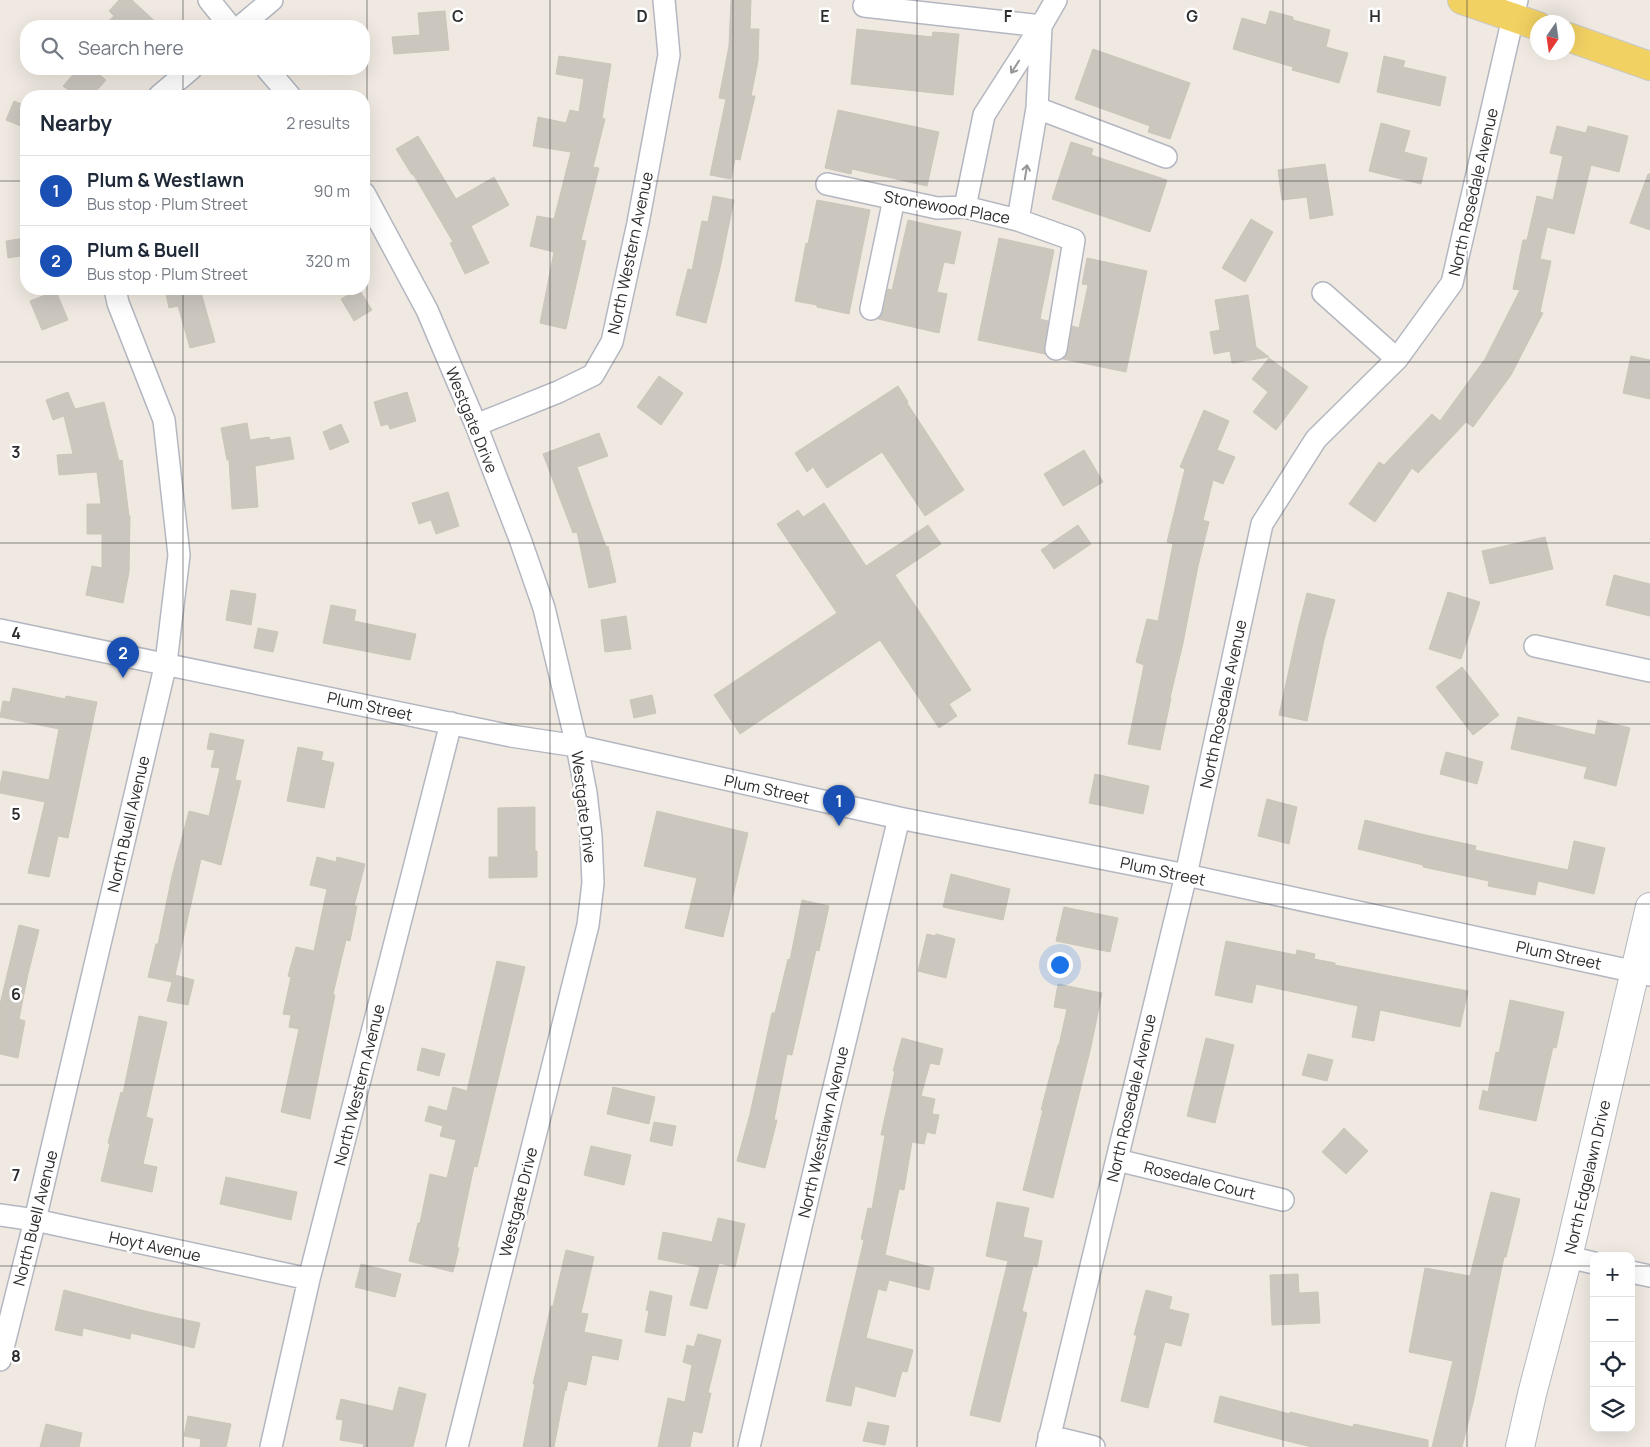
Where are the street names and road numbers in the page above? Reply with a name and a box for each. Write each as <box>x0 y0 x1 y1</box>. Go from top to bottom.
street label: North Rosedale Avenue <box>1443 106 1503 278</box>
street label: North Western Avenue <box>602 170 658 336</box>
street label: Stonewood Place <box>882 185 1012 229</box>
street label: Westgate Drive <box>441 364 503 476</box>
street label: North Rosedale Avenue <box>1194 618 1252 790</box>
street label: Plum Street <box>325 686 415 726</box>
street label: Westgate Drive <box>566 750 602 864</box>
street label: North Buell Avenue <box>102 754 154 894</box>
street label: Plum Street <box>722 769 812 809</box>
street label: Plum Street <box>1118 851 1208 891</box>
street label: Plum Street <box>1514 935 1604 975</box>
street label: North Western Avenue <box>328 1002 390 1168</box>
street label: North Rosedale Avenue <box>1101 1012 1161 1184</box>
street label: North Westlawn Avenue <box>793 1044 853 1220</box>
street label: North Edgelawn Drive <box>1559 1098 1615 1256</box>
street label: Westgate Drive <box>494 1145 542 1259</box>
street label: North Buell Avenue <box>7 1148 63 1288</box>
street label: Rosedale Court <box>1142 1155 1258 1205</box>
street label: Hoyt Avenue <box>107 1226 203 1266</box>

